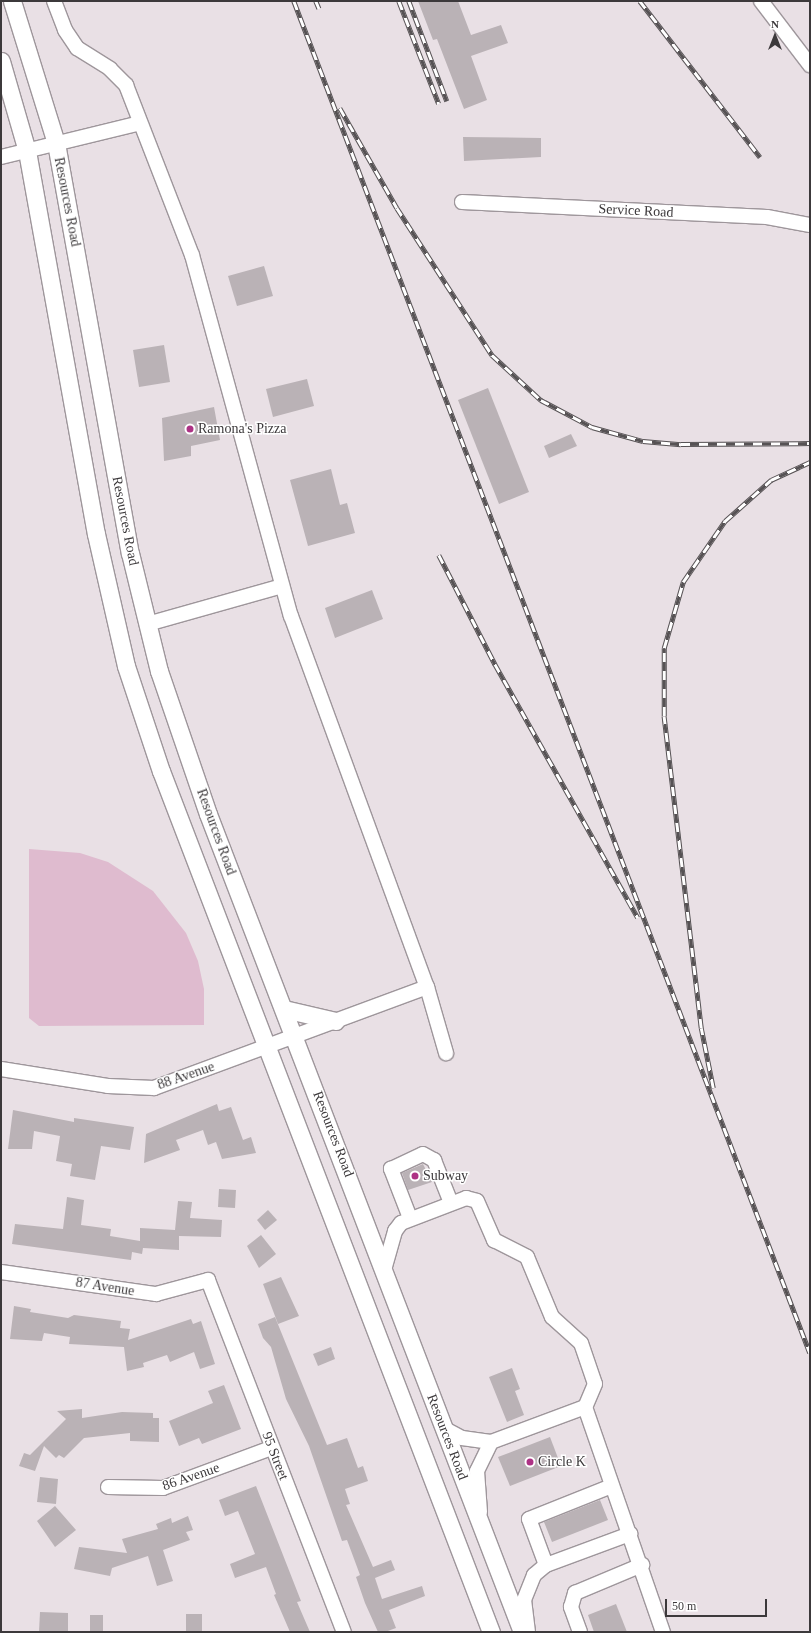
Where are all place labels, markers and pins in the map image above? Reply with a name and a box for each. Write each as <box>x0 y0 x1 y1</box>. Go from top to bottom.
place label: Ramona's Pizza <box>198 421 286 437</box>
marker: Ramona's Pizza <box>185 424 195 434</box>
place label: Subway <box>423 1168 468 1184</box>
marker: Subway <box>410 1171 420 1181</box>
place label: Circle K <box>538 1454 586 1470</box>
marker: Circle K <box>525 1457 535 1467</box>

